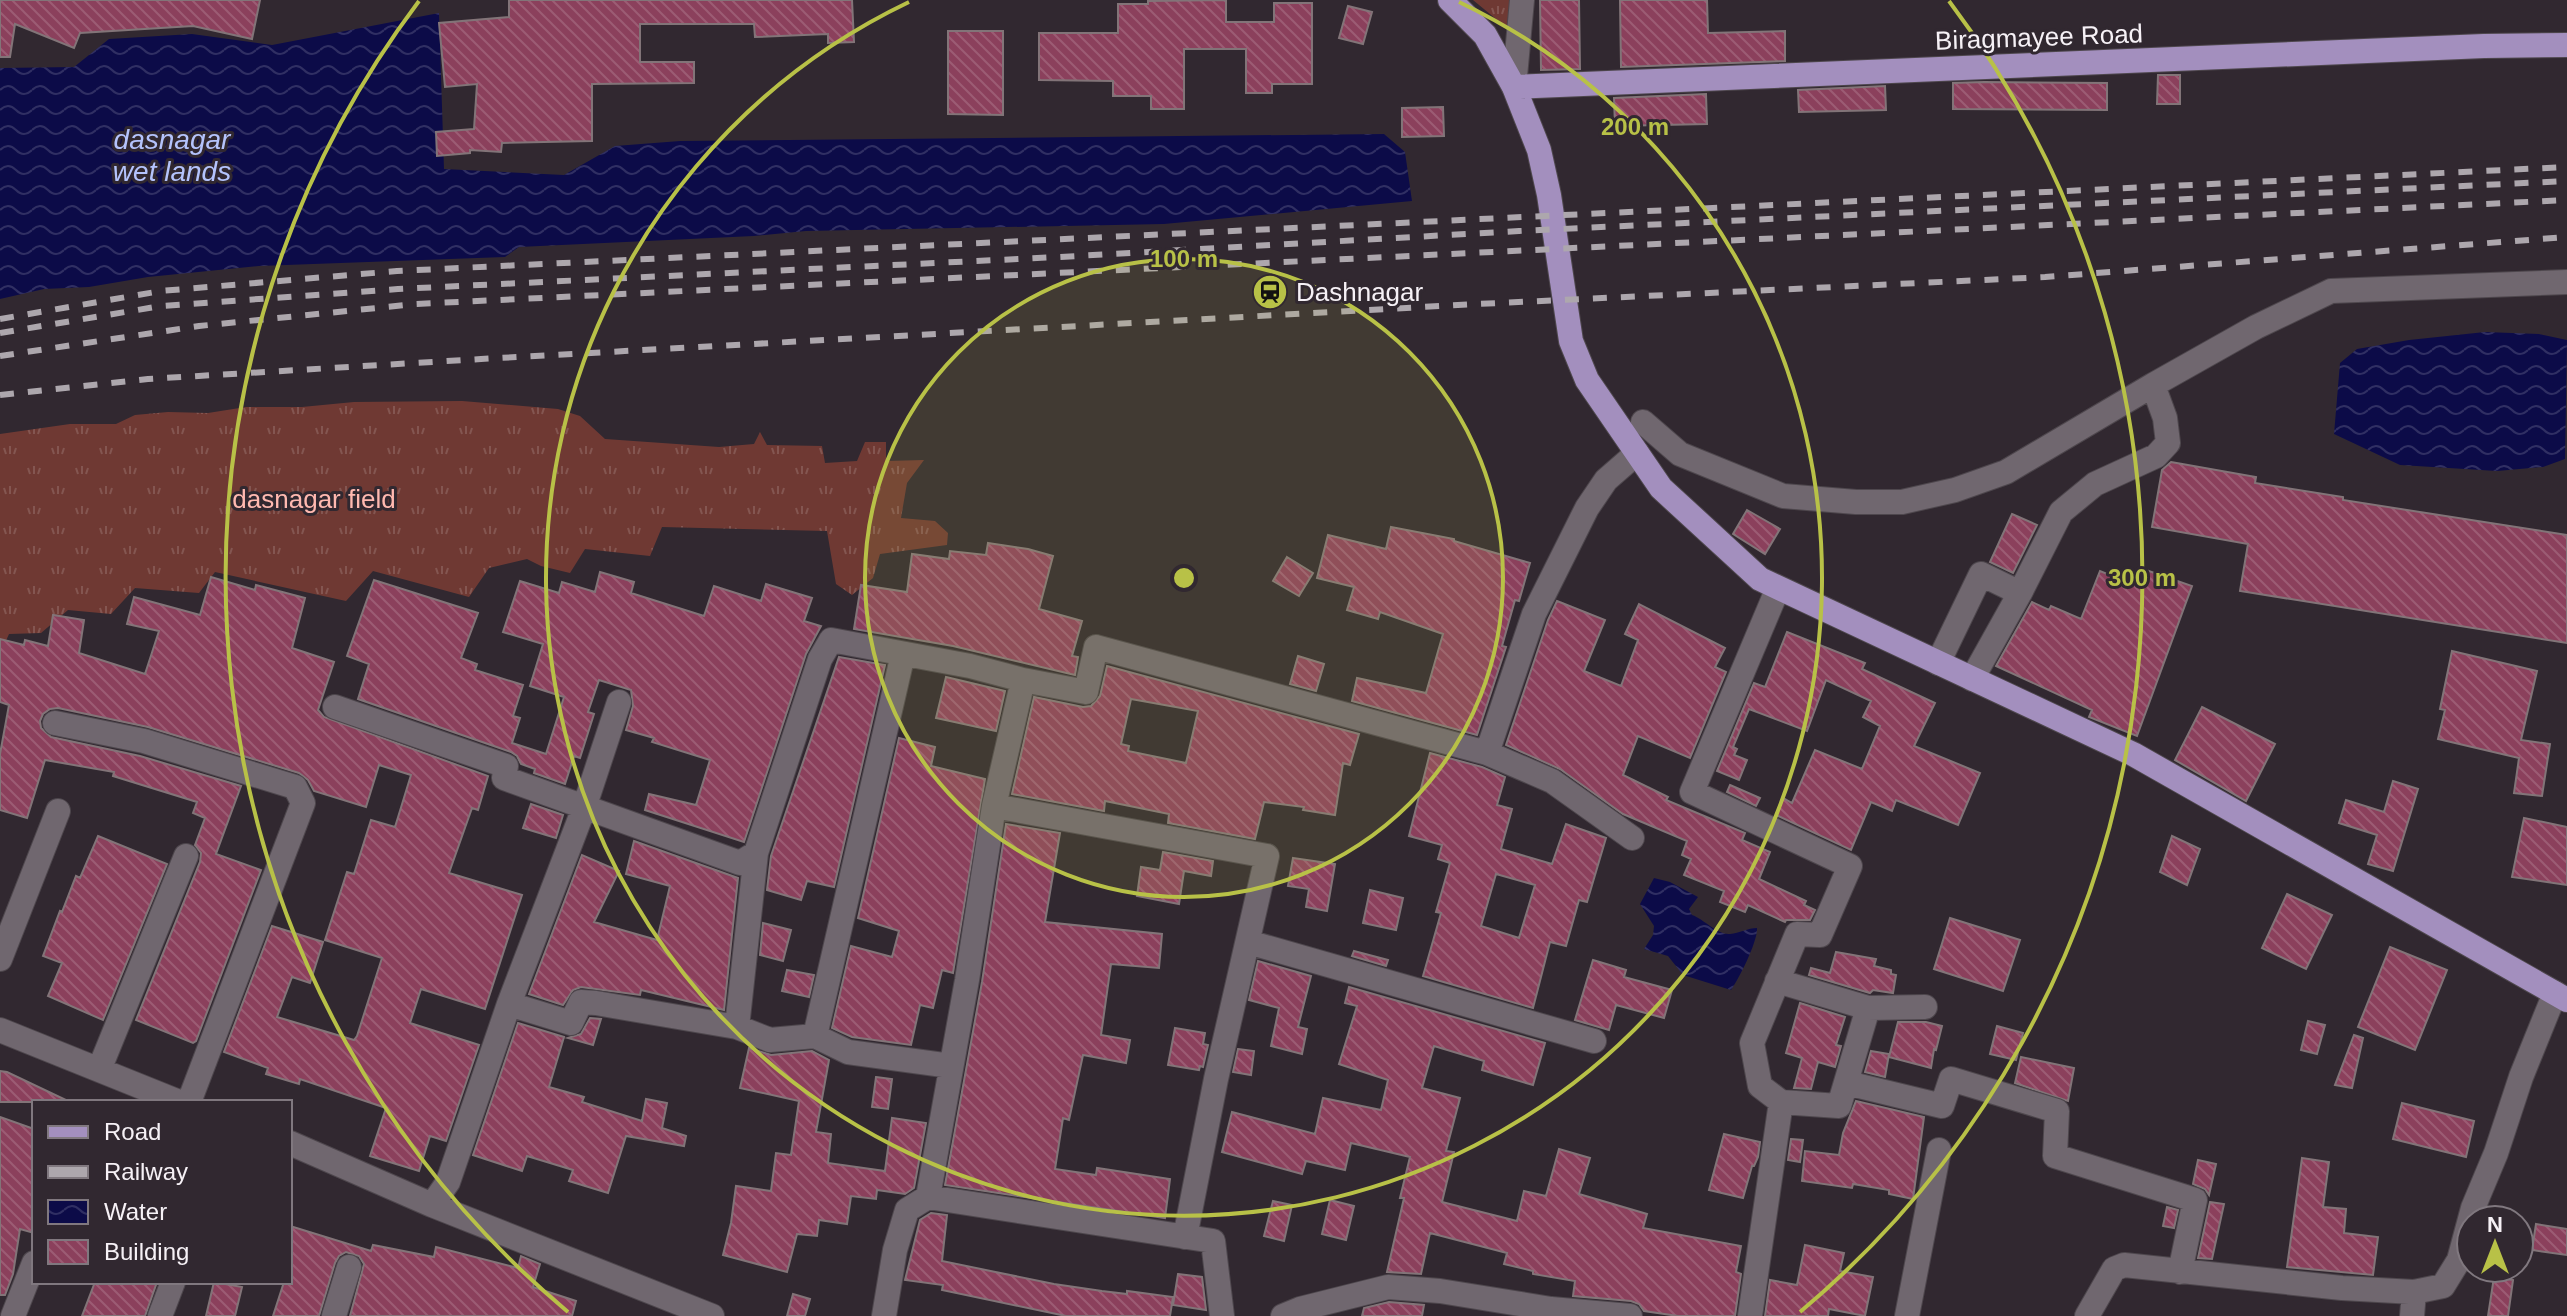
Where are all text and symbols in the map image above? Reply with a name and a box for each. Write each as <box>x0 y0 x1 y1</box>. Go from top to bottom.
street label: Biragmayee Road <box>1934 18 2144 56</box>
text: 200 m <box>1601 113 1669 140</box>
water label: dasnagar wet lands <box>113 124 232 187</box>
text: 100 m <box>1150 245 1218 272</box>
station icon: Dashnagar <box>1251 273 1289 311</box>
place label: Dashnagar <box>1296 277 1424 307</box>
park label: dasnagar field <box>232 484 396 514</box>
centre of rings <box>1170 564 1198 592</box>
text: 300 m <box>2108 564 2176 591</box>
legend <box>32 1100 292 1284</box>
text: Road <box>104 1118 161 1145</box>
text: Railway <box>104 1158 188 1185</box>
text: Water <box>104 1198 167 1225</box>
north arrow <box>2455 1204 2535 1284</box>
text: N <box>2487 1212 2503 1237</box>
text: Building <box>104 1238 189 1265</box>

